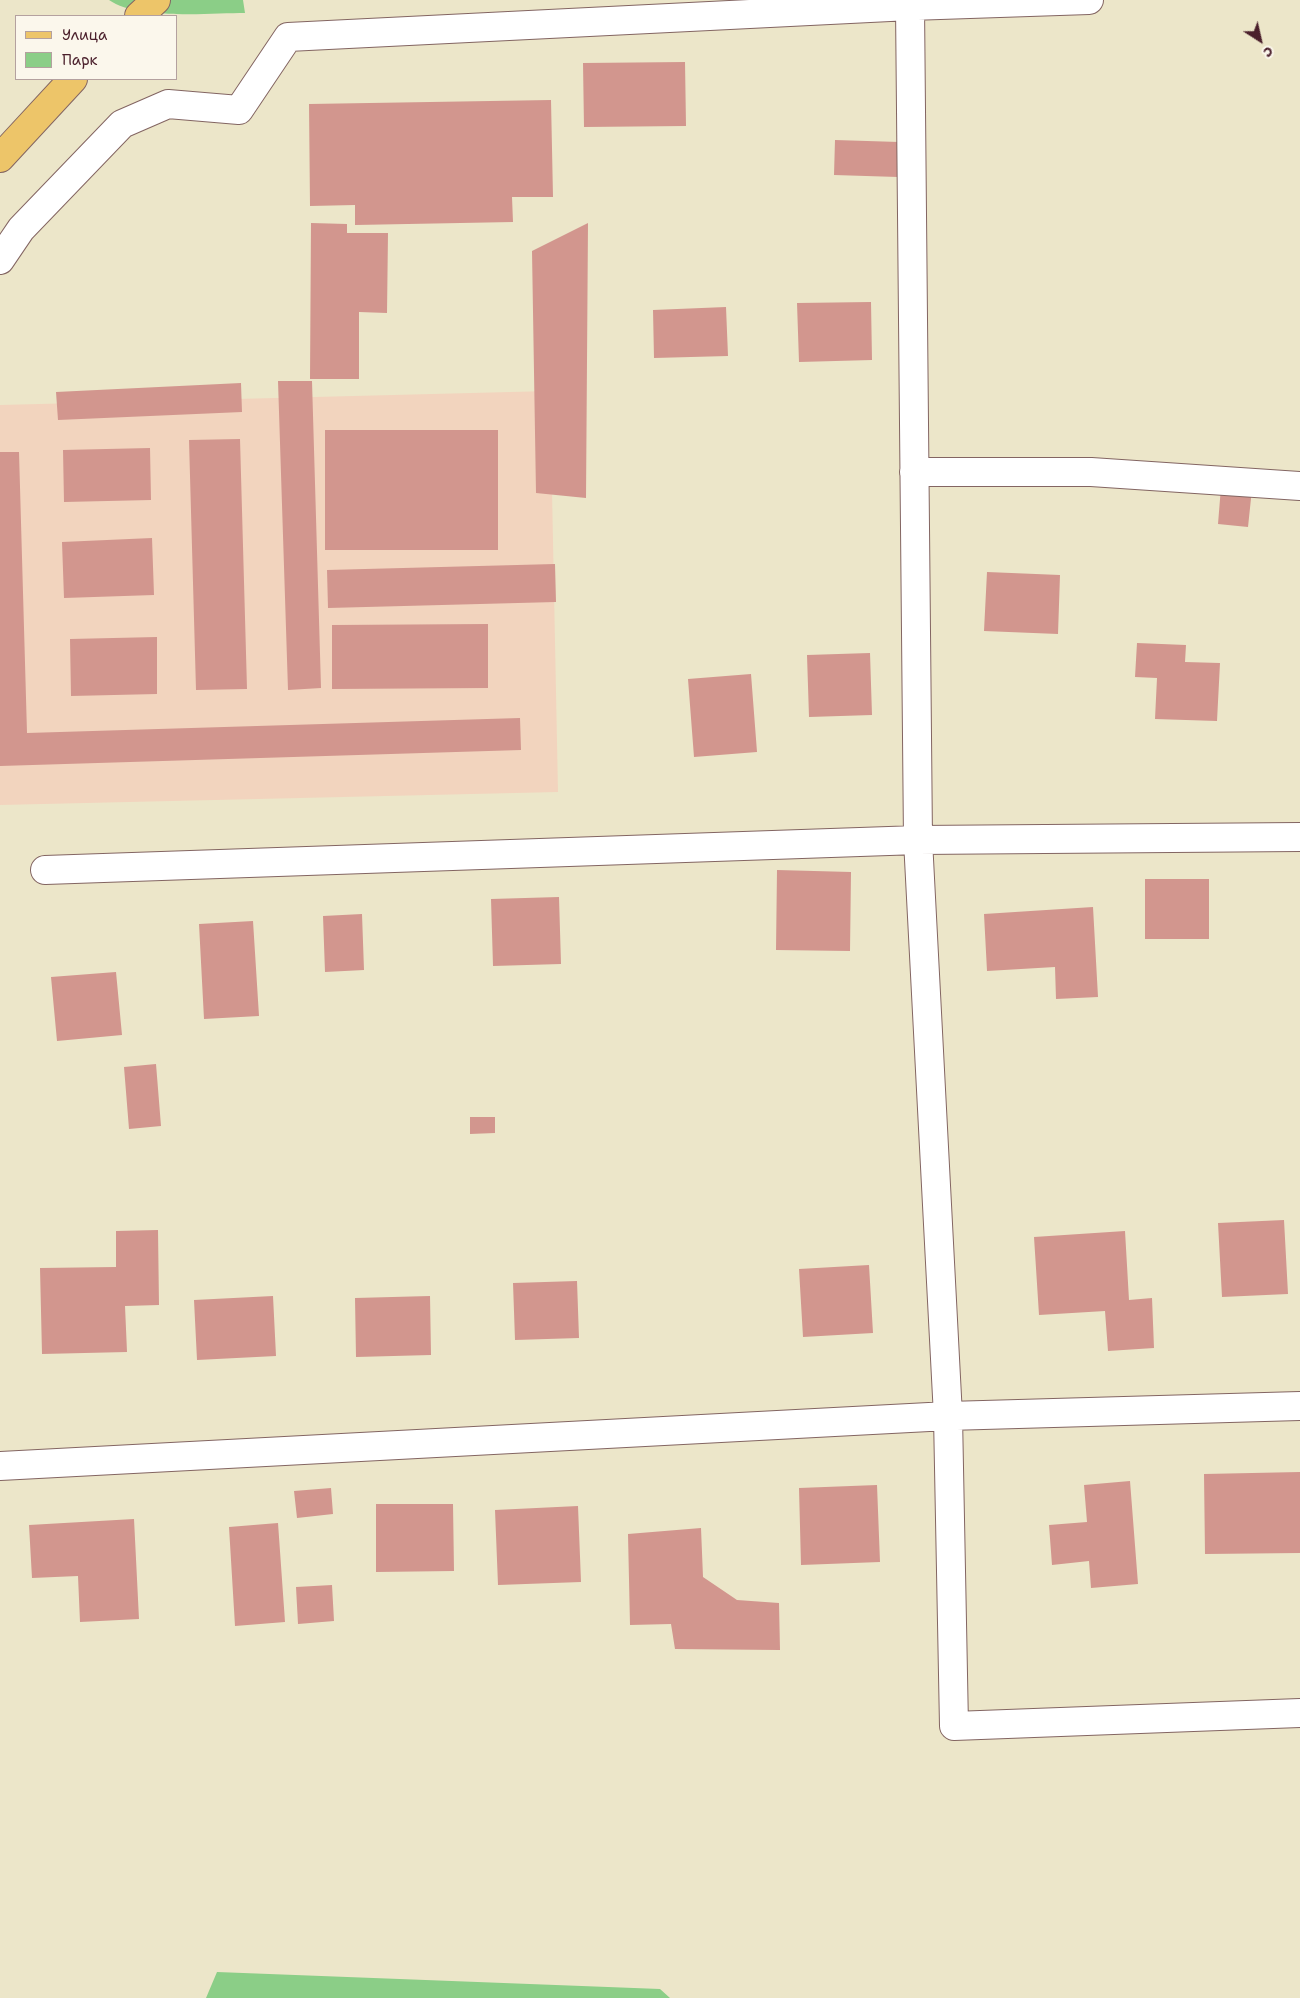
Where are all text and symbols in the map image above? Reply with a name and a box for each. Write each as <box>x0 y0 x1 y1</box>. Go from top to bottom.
legend <box>15 15 178 80</box>
north arrow <box>1235 15 1285 65</box>
text: Улица <box>62 25 107 45</box>
text: С <box>1260 42 1277 62</box>
text: Парк <box>62 50 98 70</box>

